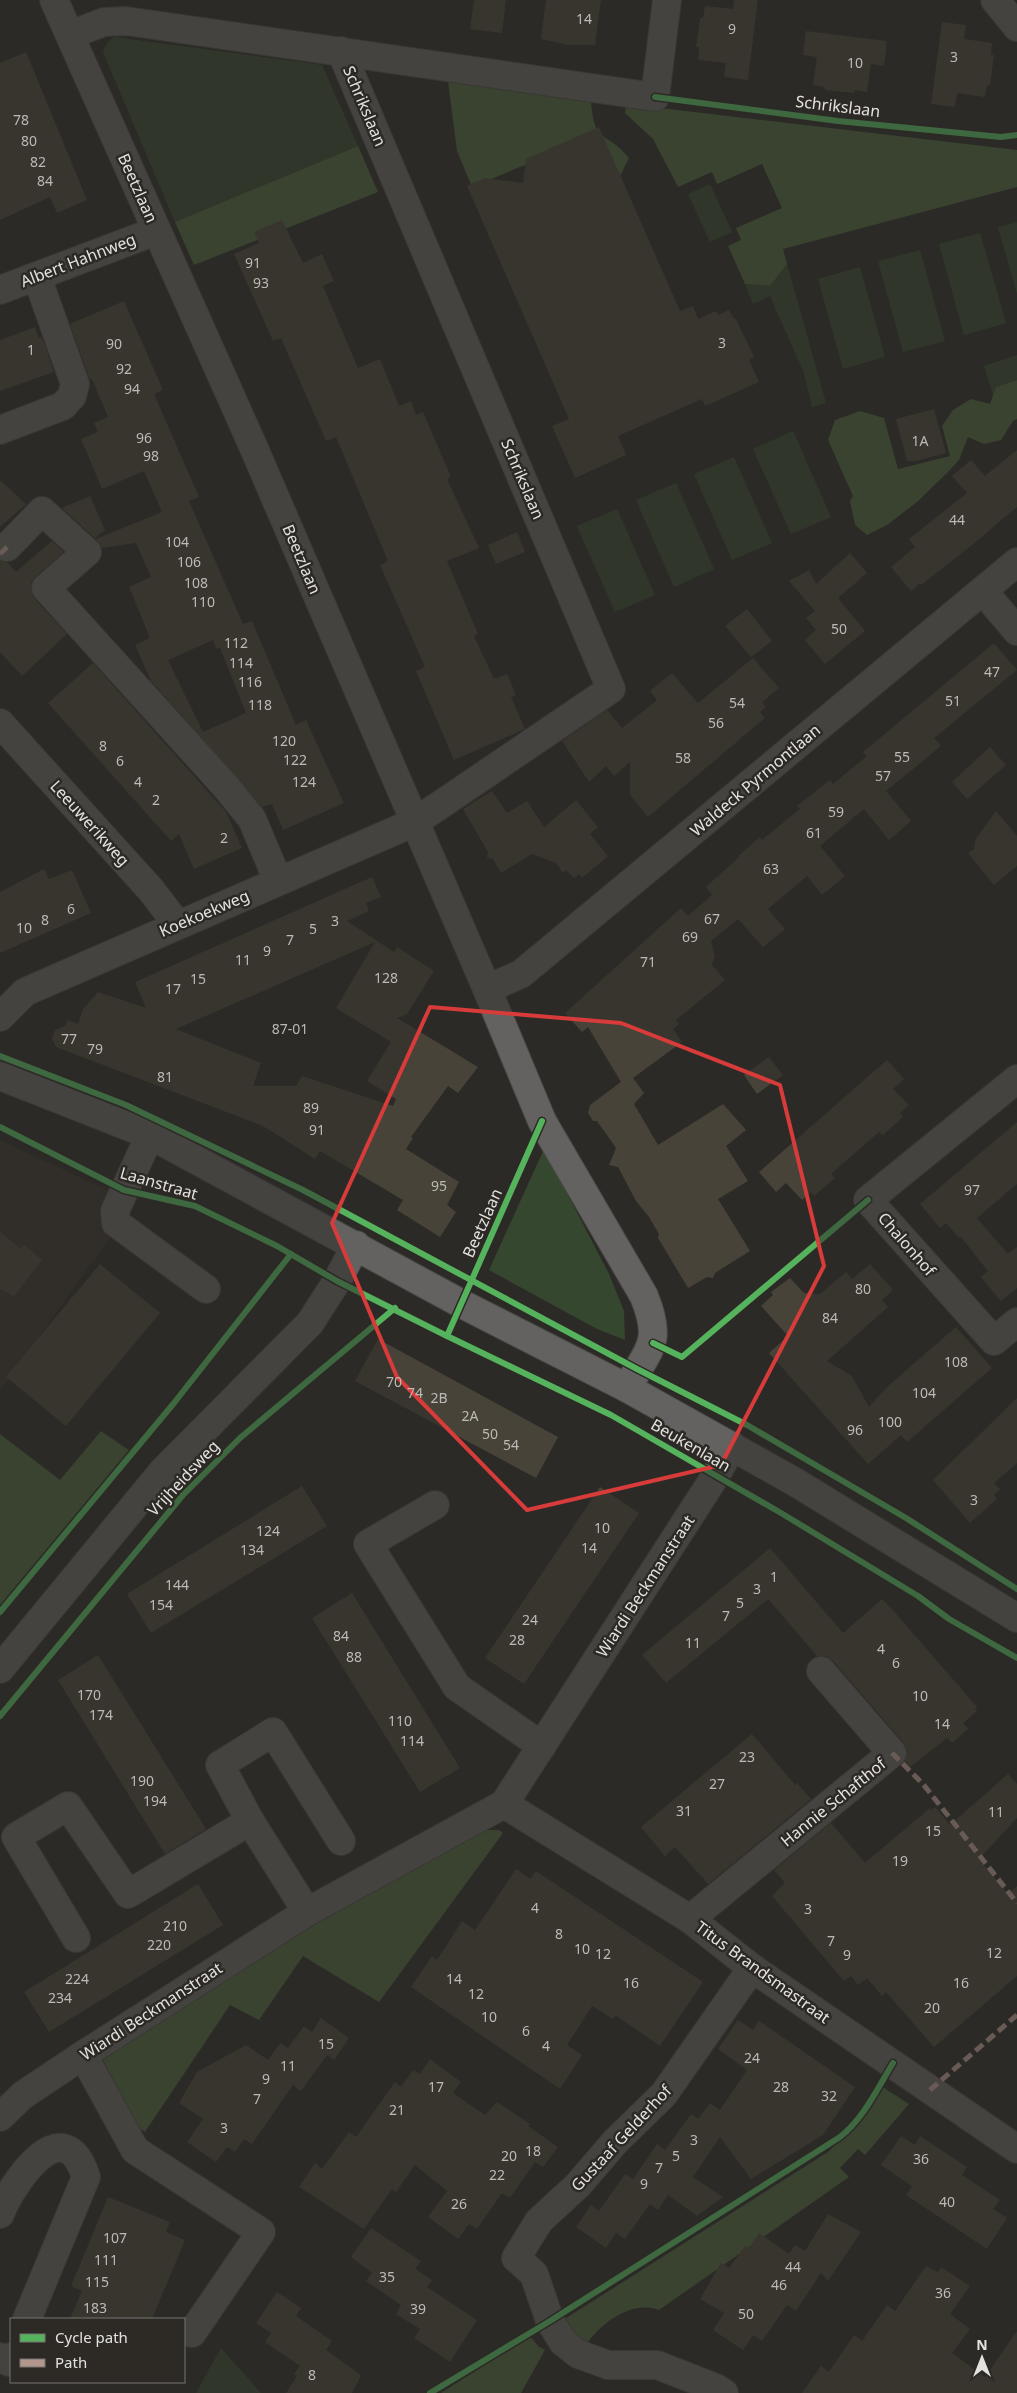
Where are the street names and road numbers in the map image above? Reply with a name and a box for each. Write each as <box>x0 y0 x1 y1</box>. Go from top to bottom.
street label: Schrikslaan <box>338 62 392 150</box>
street label: Schrikslaan <box>794 90 882 122</box>
street label: Beetzlaan <box>113 150 163 226</box>
street label: Albert Hahnweg <box>17 228 139 292</box>
street label: Schrikslaan <box>496 435 550 523</box>
street label: Beetzlaan <box>277 521 327 597</box>
street label: Waldeck Pyrmontlaan <box>685 719 825 841</box>
street label: Leeuwerikweg <box>45 775 135 871</box>
street label: Koekoekweg <box>156 884 252 942</box>
street label: Laanstraat <box>118 1161 201 1205</box>
street label: Beetzlaan <box>457 1185 507 1261</box>
street label: Chalonhof <box>873 1207 942 1282</box>
street label: Beukenlaan <box>647 1413 735 1477</box>
street label: Vrijheidsweg <box>142 1435 224 1521</box>
street label: Wiardi Beckmanstraat <box>591 1510 699 1661</box>
street label: Hannie Schafthof <box>776 1752 891 1851</box>
street label: Titus Brandsmastraat <box>691 1916 835 2028</box>
street label: Wiardi Beckmanstraat <box>76 1957 227 2065</box>
street label: Gustaaf Gelderhof <box>566 2079 677 2196</box>

